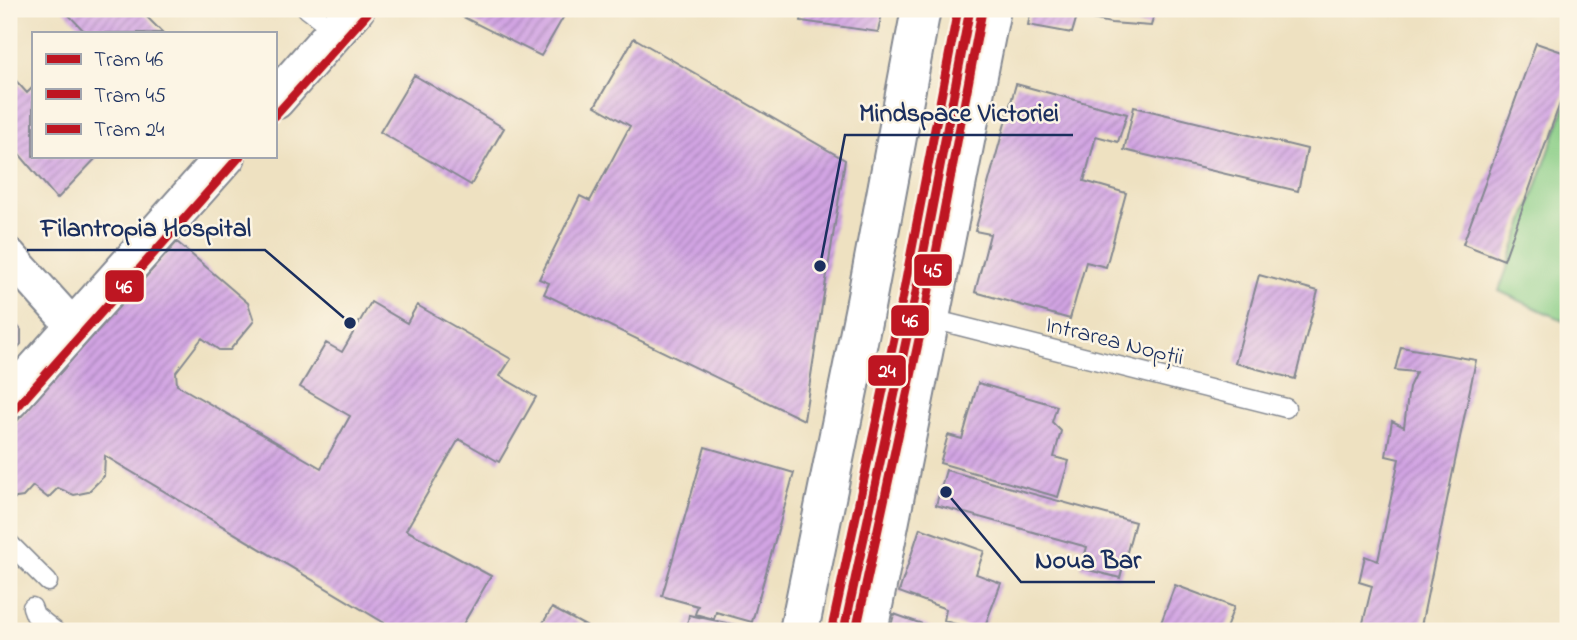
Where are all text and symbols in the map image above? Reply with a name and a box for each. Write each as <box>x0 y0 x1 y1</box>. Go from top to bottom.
legend <box>32 32 276 158</box>
text: Tram 46 <box>94 46 163 76</box>
text: Tram 45 <box>94 82 166 112</box>
callout: Mindspace Victoriei <box>845 88 1073 135</box>
text: Mindspace Victoriei <box>859 96 1059 134</box>
text: Tram 24 <box>94 116 165 146</box>
callout: Filantropia Hospital <box>27 203 265 250</box>
text: Filantropia Hospital <box>39 211 251 249</box>
line badge: 45 <box>913 253 953 287</box>
text: 45 <box>924 259 942 286</box>
line badge: 46 <box>104 269 145 303</box>
text: 46 <box>116 275 133 302</box>
line badge: 46 <box>890 304 930 337</box>
street label: Intrarea Nopții <box>1041 308 1187 377</box>
text: 46 <box>902 309 919 336</box>
line badge: 24 <box>867 354 907 387</box>
text: 24 <box>877 359 896 386</box>
callout: Noua Bar <box>1021 535 1155 582</box>
text: Noua Bar <box>1035 543 1142 581</box>

